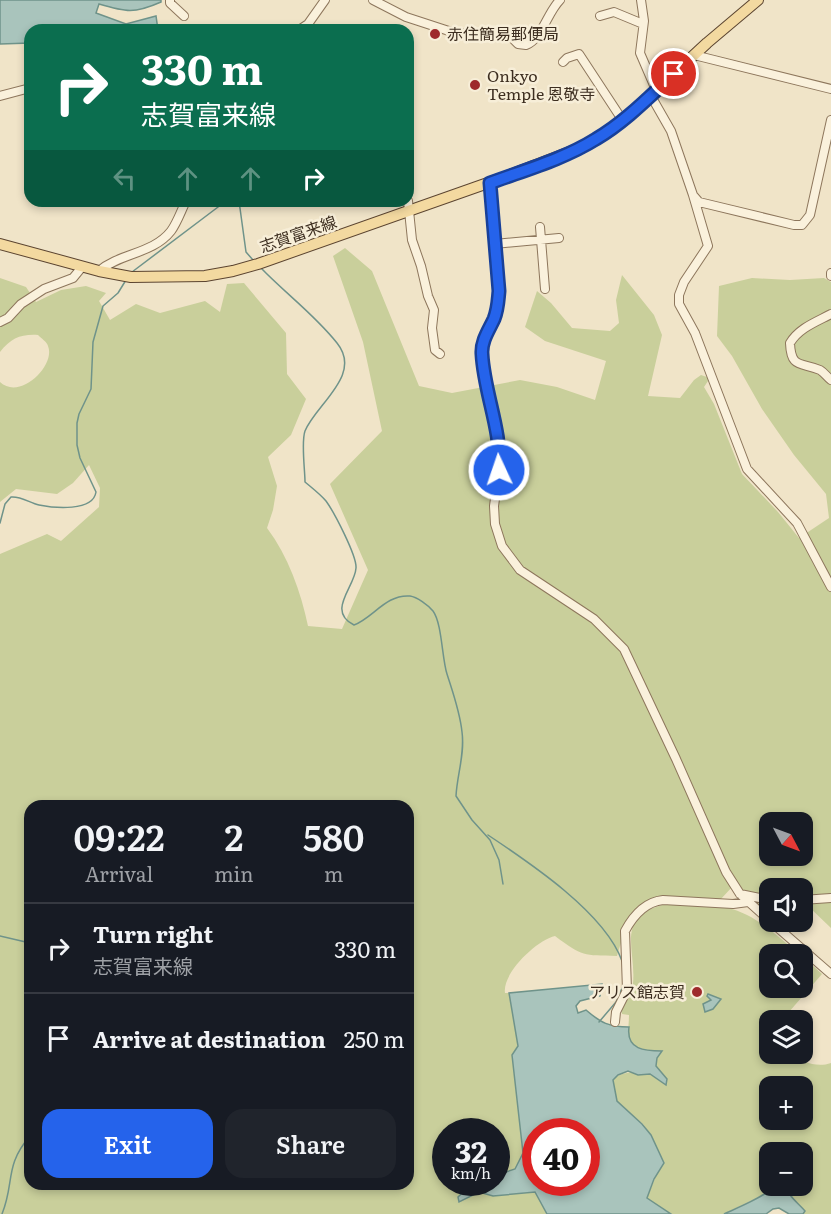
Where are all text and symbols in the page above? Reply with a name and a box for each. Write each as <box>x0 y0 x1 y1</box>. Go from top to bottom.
place label: 赤住簡易郵便局 <box>447 21 559 45</box>
marker: 赤住簡易郵便局 <box>428 27 442 41</box>
text: 330 m <box>141 36 263 98</box>
icon: right <box>42 48 120 126</box>
pin <box>648 48 699 99</box>
icon: arrive <box>657 57 690 90</box>
place label: Onkyo Temple 恩敬寺 <box>487 63 596 105</box>
marker: Onkyo Temple 恩敬寺 <box>468 78 482 92</box>
text: 志賀富来線 <box>141 93 276 133</box>
icon: left <box>108 162 141 195</box>
icon: ahead <box>171 162 204 195</box>
icon: ahead <box>234 162 267 195</box>
icon: right <box>297 162 330 195</box>
street label: 志賀富来線 <box>256 209 339 257</box>
position arrow <box>467 438 531 502</box>
text: 09:22 <box>74 809 165 862</box>
text: 2 <box>224 809 243 862</box>
text: 580 <box>303 809 364 862</box>
north arrow <box>759 812 813 866</box>
map controls <box>759 812 813 1196</box>
text: Arrival <box>85 858 153 888</box>
text: min <box>214 858 254 888</box>
text: m <box>324 858 343 888</box>
button: sound <box>759 878 813 932</box>
text: Turn right <box>93 917 213 950</box>
icon: right <box>42 932 75 965</box>
text: 330 m <box>334 932 396 965</box>
button: search <box>759 944 813 998</box>
text: 志賀富来線 <box>93 950 193 980</box>
place label: アリス館志賀 <box>589 979 685 1003</box>
marker: アリス館志賀 <box>690 985 704 999</box>
button: layers <box>759 1010 813 1064</box>
icon: arrive <box>42 1022 75 1055</box>
text: Arrive at destination <box>93 1022 326 1055</box>
text: 250 m <box>344 1022 404 1055</box>
button: + <box>759 1076 813 1130</box>
button: Exit <box>42 1109 213 1178</box>
button: Share <box>225 1109 396 1178</box>
speed limit sign: 40 <box>522 1118 600 1196</box>
text: 32 <box>455 1128 487 1172</box>
button: − <box>759 1142 813 1196</box>
text: km/h <box>451 1161 491 1184</box>

